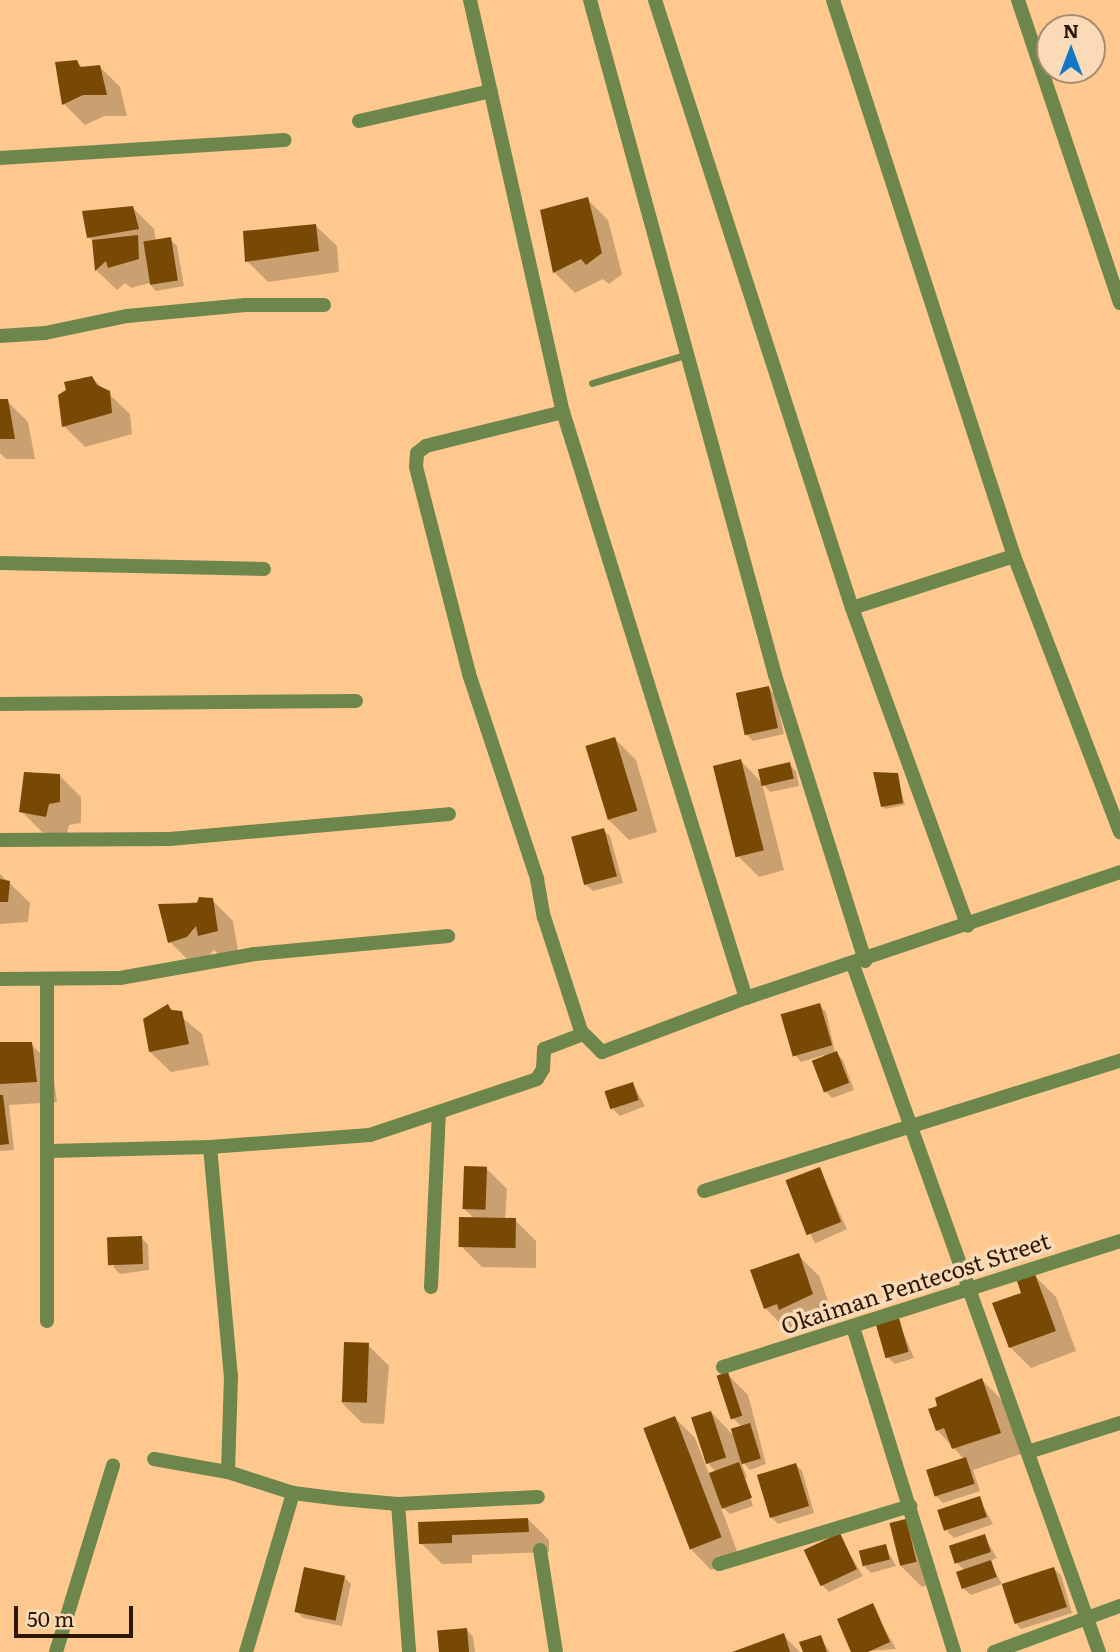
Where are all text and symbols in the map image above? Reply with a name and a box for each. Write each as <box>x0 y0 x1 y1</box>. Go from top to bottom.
north arrow <box>1036 14 1106 84</box>
text: N <box>1063 16 1079 44</box>
street label: Okaiman Pentecost Street <box>777 1225 1053 1339</box>
scale bar <box>18 1592 136 1636</box>
text: 50 m <box>27 1602 74 1633</box>

